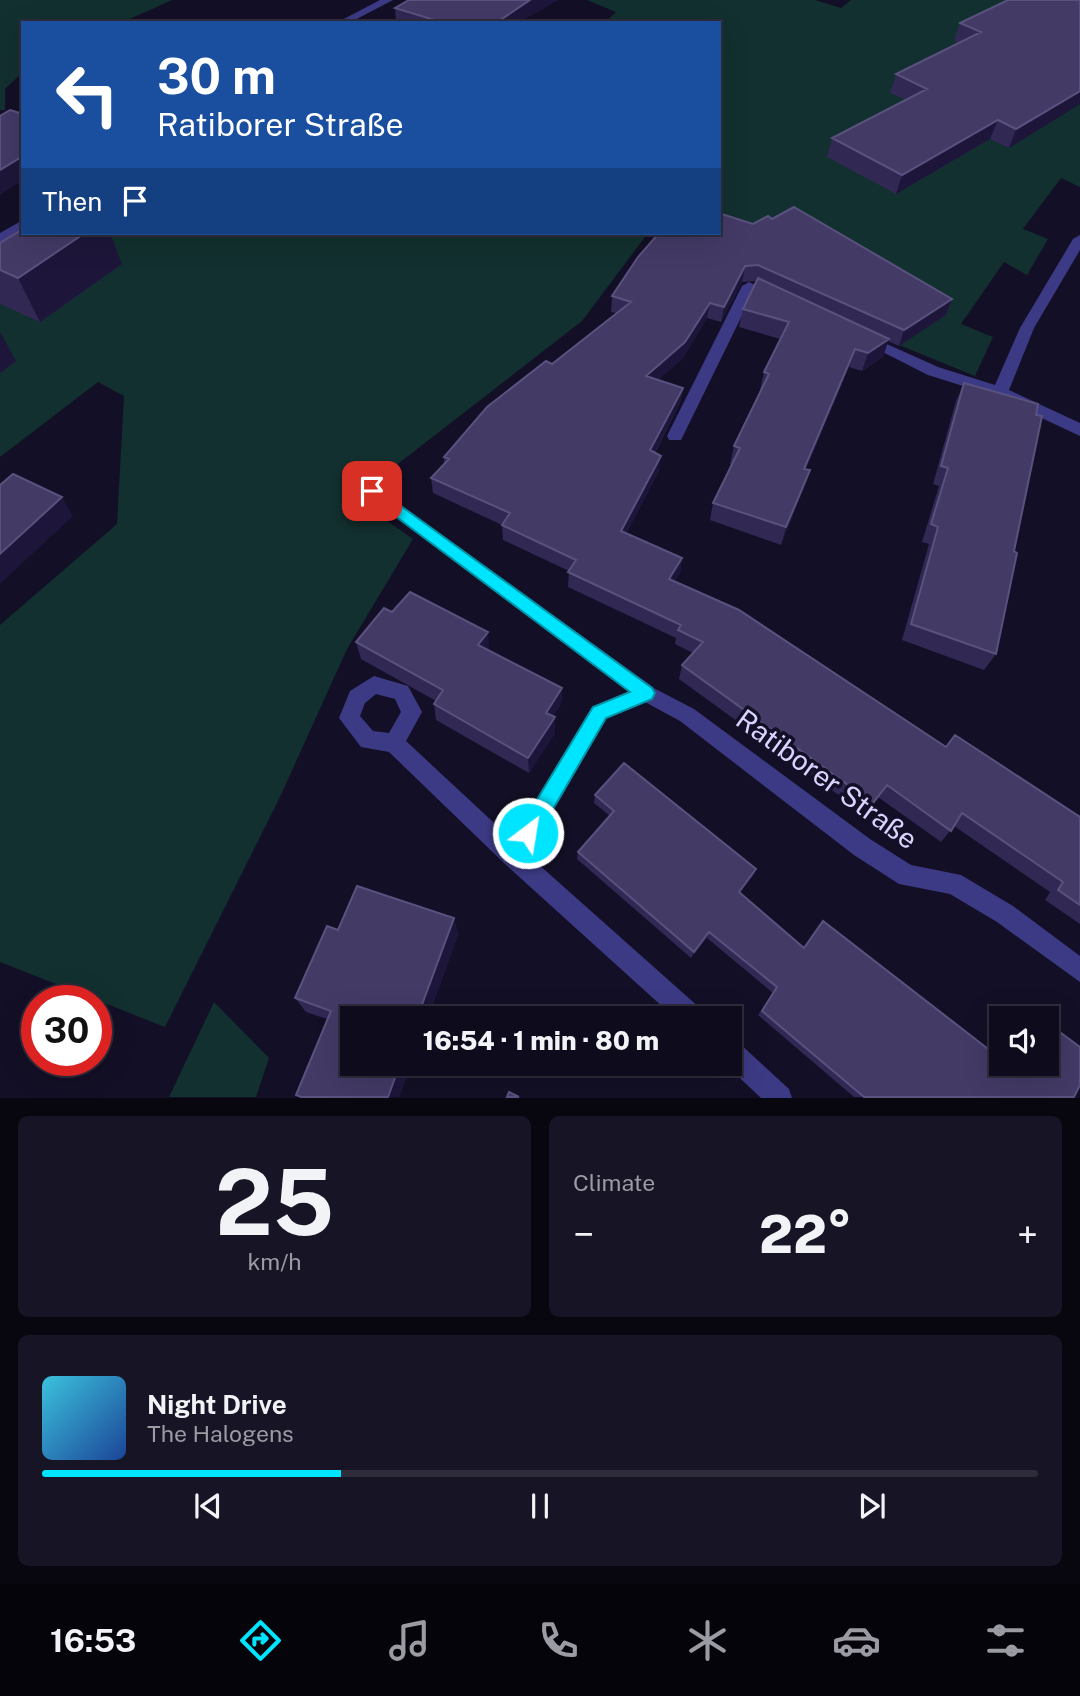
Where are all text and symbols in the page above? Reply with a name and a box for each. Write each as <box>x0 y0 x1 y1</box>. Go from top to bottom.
text: 30 m <box>157 47 276 105</box>
icon: left <box>42 49 133 140</box>
text: Ratiborer Straße <box>157 106 404 143</box>
icon: arrive <box>116 182 154 220</box>
text: Then <box>42 186 102 217</box>
pin <box>342 461 402 521</box>
icon: arrive <box>353 472 391 510</box>
street label: Ratiborer Straße <box>730 702 924 855</box>
position arrow <box>491 796 565 870</box>
speed limit sign: 30 <box>21 985 112 1076</box>
map controls <box>989 1006 1059 1076</box>
button: sound <box>989 1006 1059 1076</box>
text: 16:54 · 1 min · 80 m <box>423 1025 659 1056</box>
text: 25 <box>215 1149 334 1255</box>
text: Climate <box>573 1169 655 1196</box>
text: 22° <box>759 1204 852 1265</box>
text: − <box>573 1212 594 1257</box>
text: + <box>1017 1212 1038 1257</box>
text: km/h <box>247 1248 302 1275</box>
text: Night Drive <box>147 1389 287 1420</box>
text: The Halogens <box>147 1420 294 1447</box>
icon: previous <box>189 1487 227 1525</box>
icon: pause <box>521 1487 559 1525</box>
icon: next <box>853 1487 891 1525</box>
icon: directions <box>236 1616 285 1665</box>
icon: music <box>385 1616 434 1665</box>
icon: phone <box>534 1616 583 1665</box>
icon: climate <box>683 1616 732 1665</box>
icon: car <box>832 1616 881 1665</box>
icon: filters <box>981 1616 1030 1665</box>
text: 16:53 <box>50 1622 136 1659</box>

